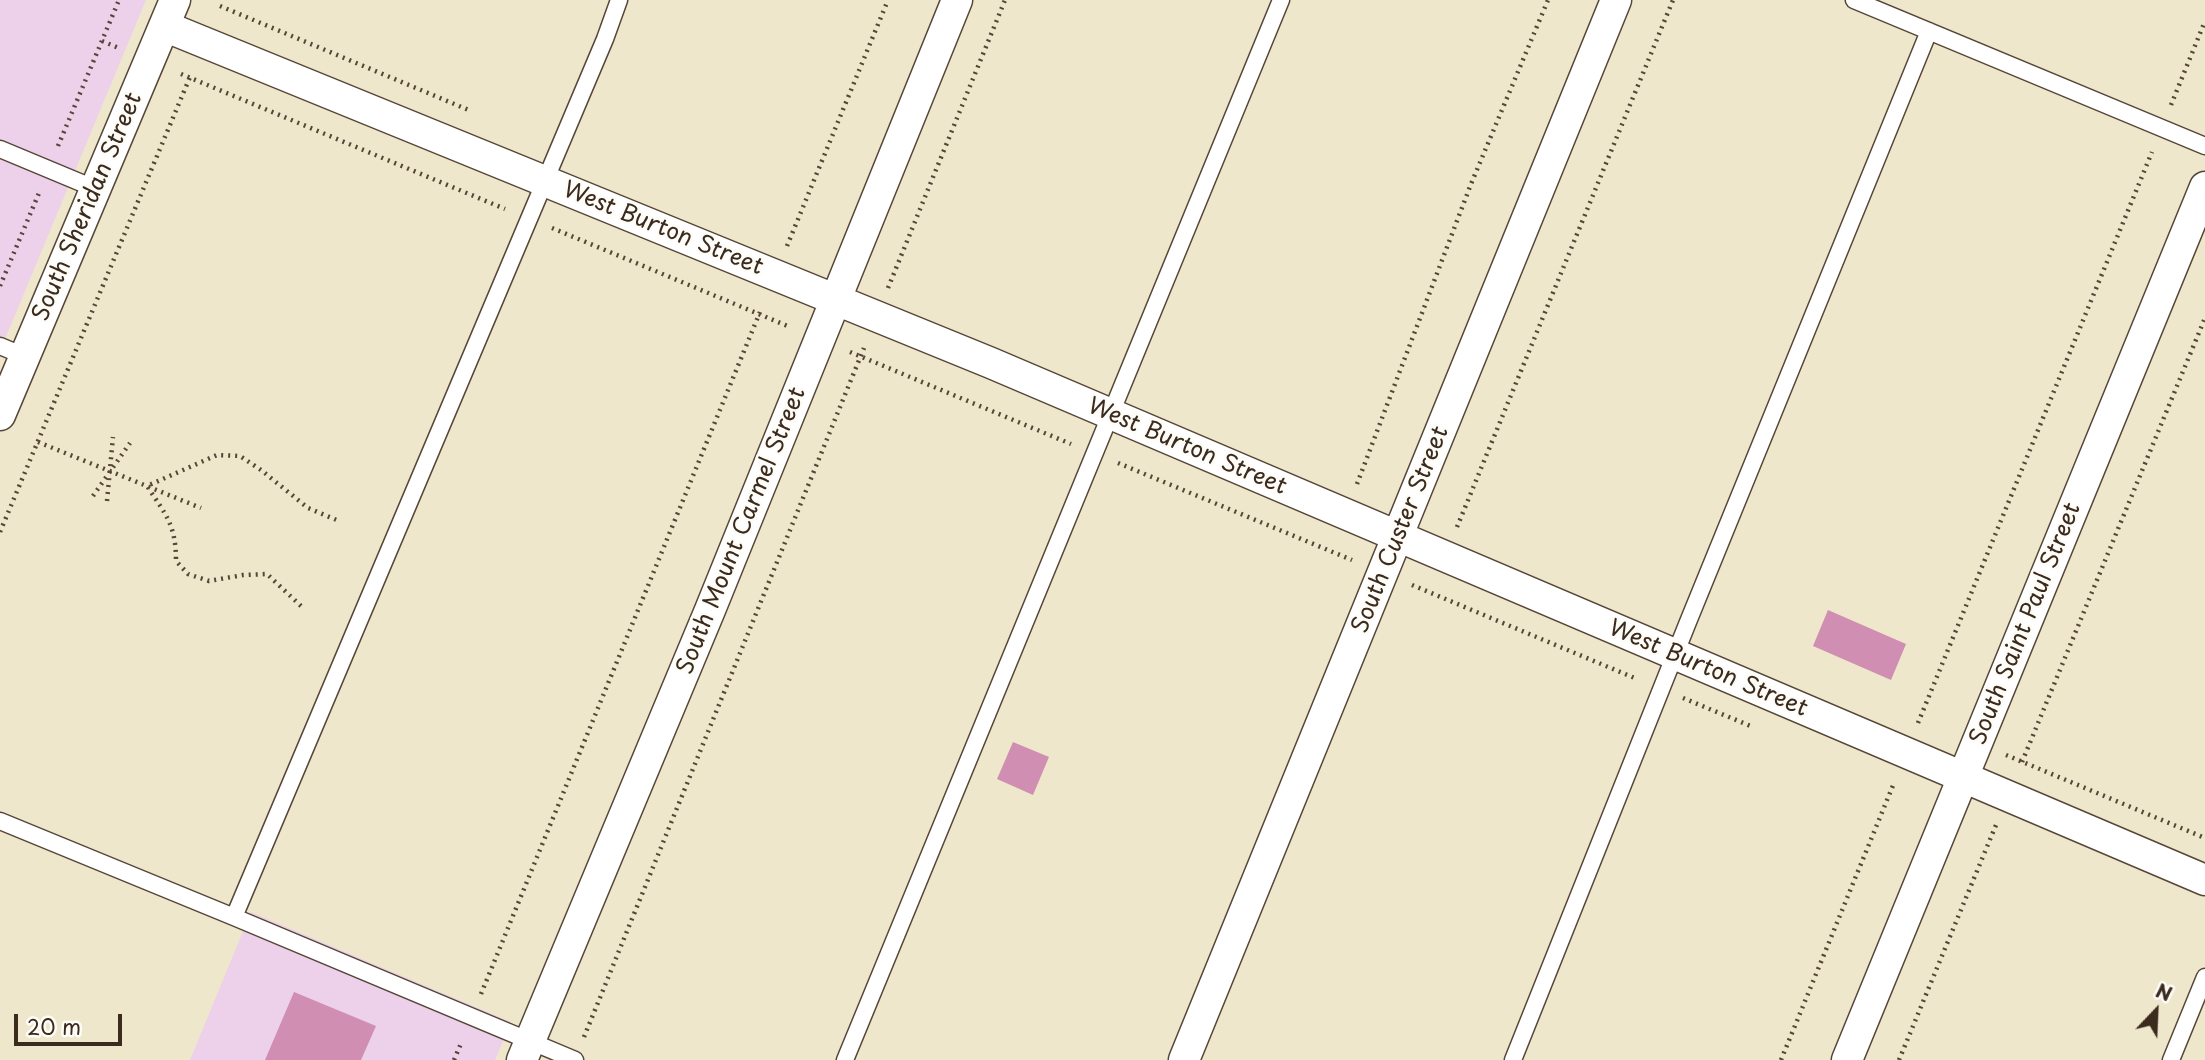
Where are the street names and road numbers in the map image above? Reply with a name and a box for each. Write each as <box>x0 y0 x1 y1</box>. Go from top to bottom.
street label: South Sheridan Street <box>27 89 149 325</box>
street label: West Burton Street <box>559 176 767 282</box>
street label: South Mount Carmel Street <box>672 384 812 678</box>
street label: West Burton Street <box>1083 393 1291 501</box>
street label: South Custer Street <box>1347 423 1455 637</box>
street label: South Saint Paul Street <box>1965 499 2087 749</box>
street label: West Burton Street <box>1604 615 1812 723</box>

